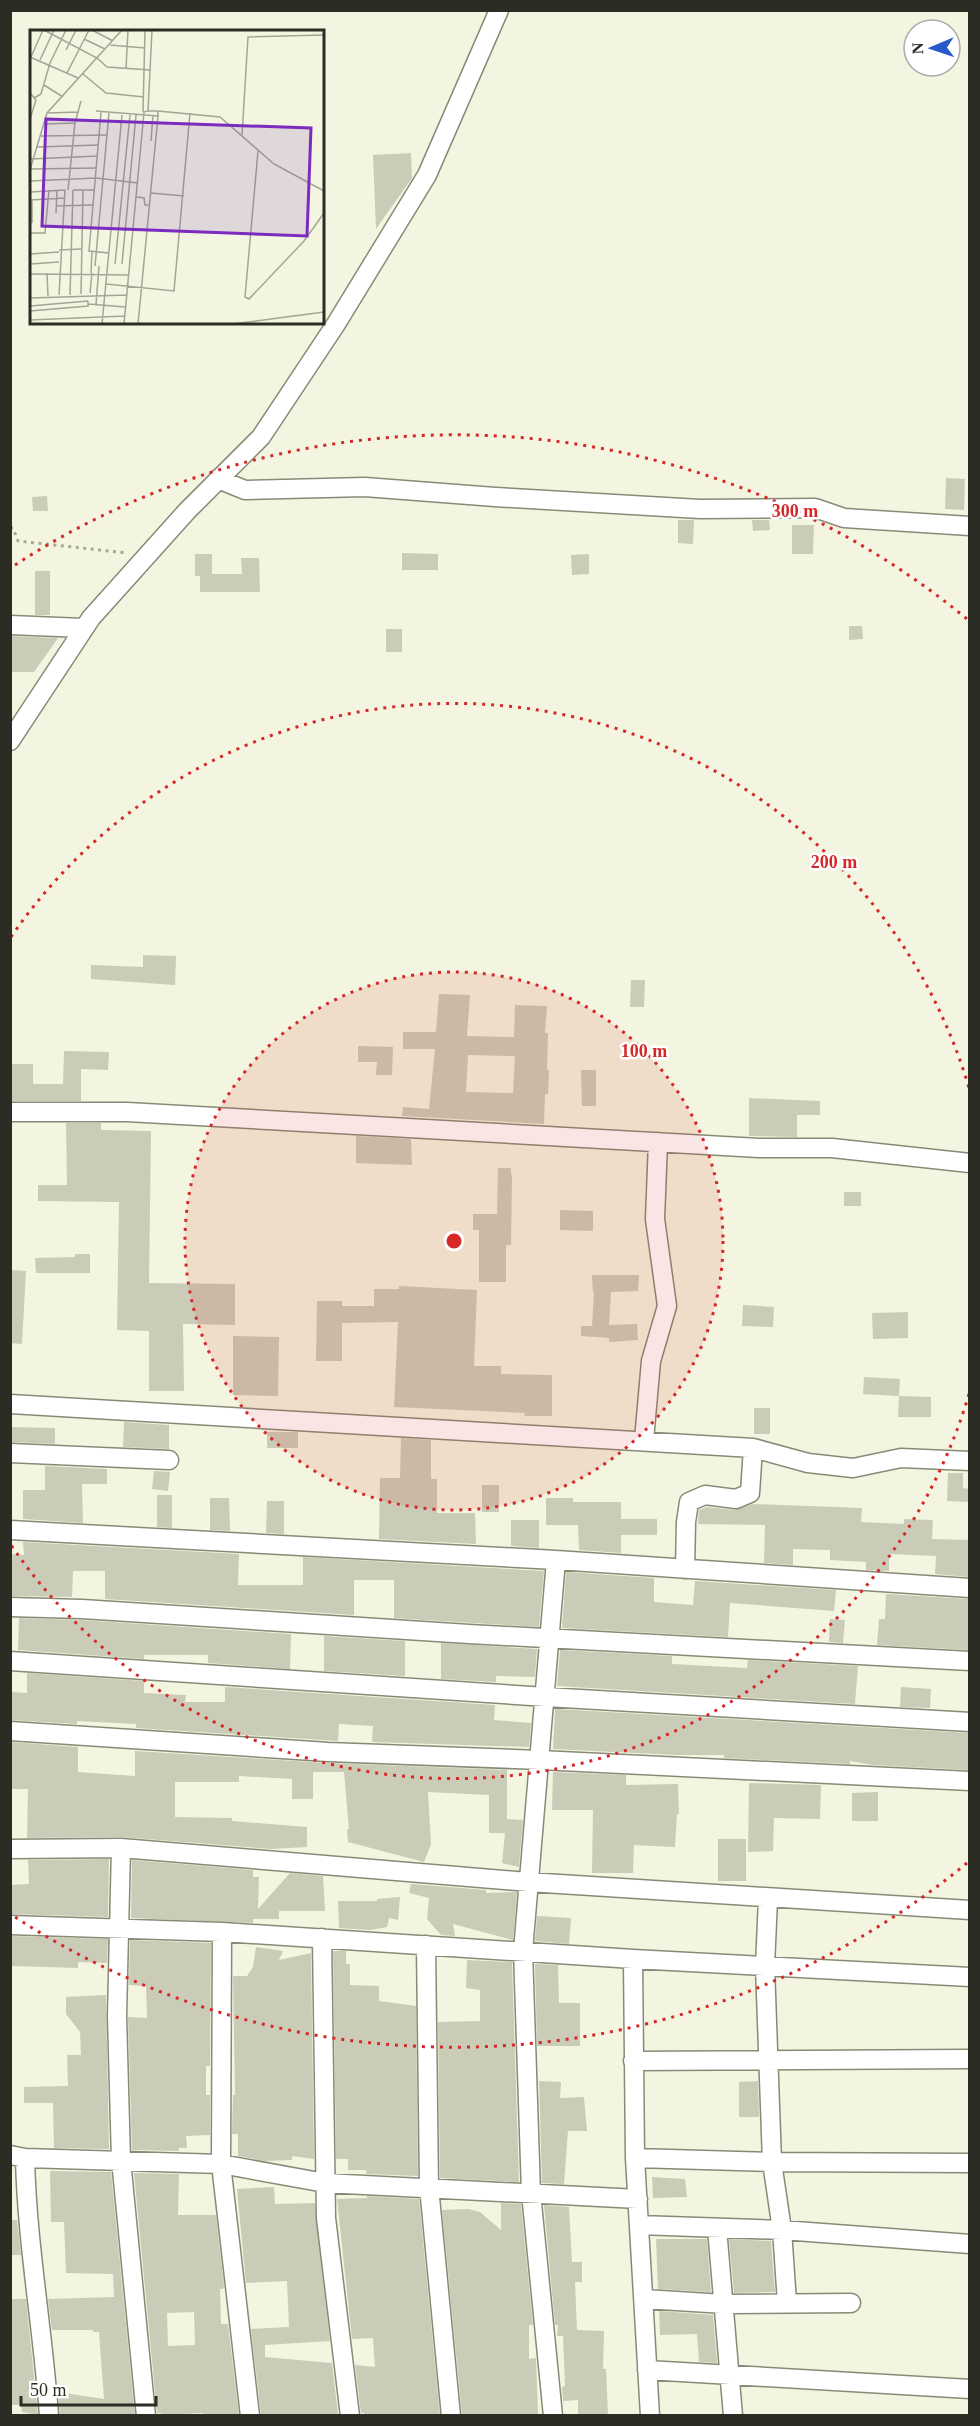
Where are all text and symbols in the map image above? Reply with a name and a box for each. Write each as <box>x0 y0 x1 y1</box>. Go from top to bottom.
north arrow <box>902 18 962 78</box>
inset map <box>30 30 324 324</box>
text: N <box>909 42 926 55</box>
text: 300 m <box>772 501 818 521</box>
text: 200 m <box>811 852 857 872</box>
text: 100 m <box>621 1041 667 1061</box>
centre of rings <box>444 1231 464 1251</box>
scale bar <box>21 2369 156 2407</box>
text: 50 m <box>30 2380 67 2400</box>

